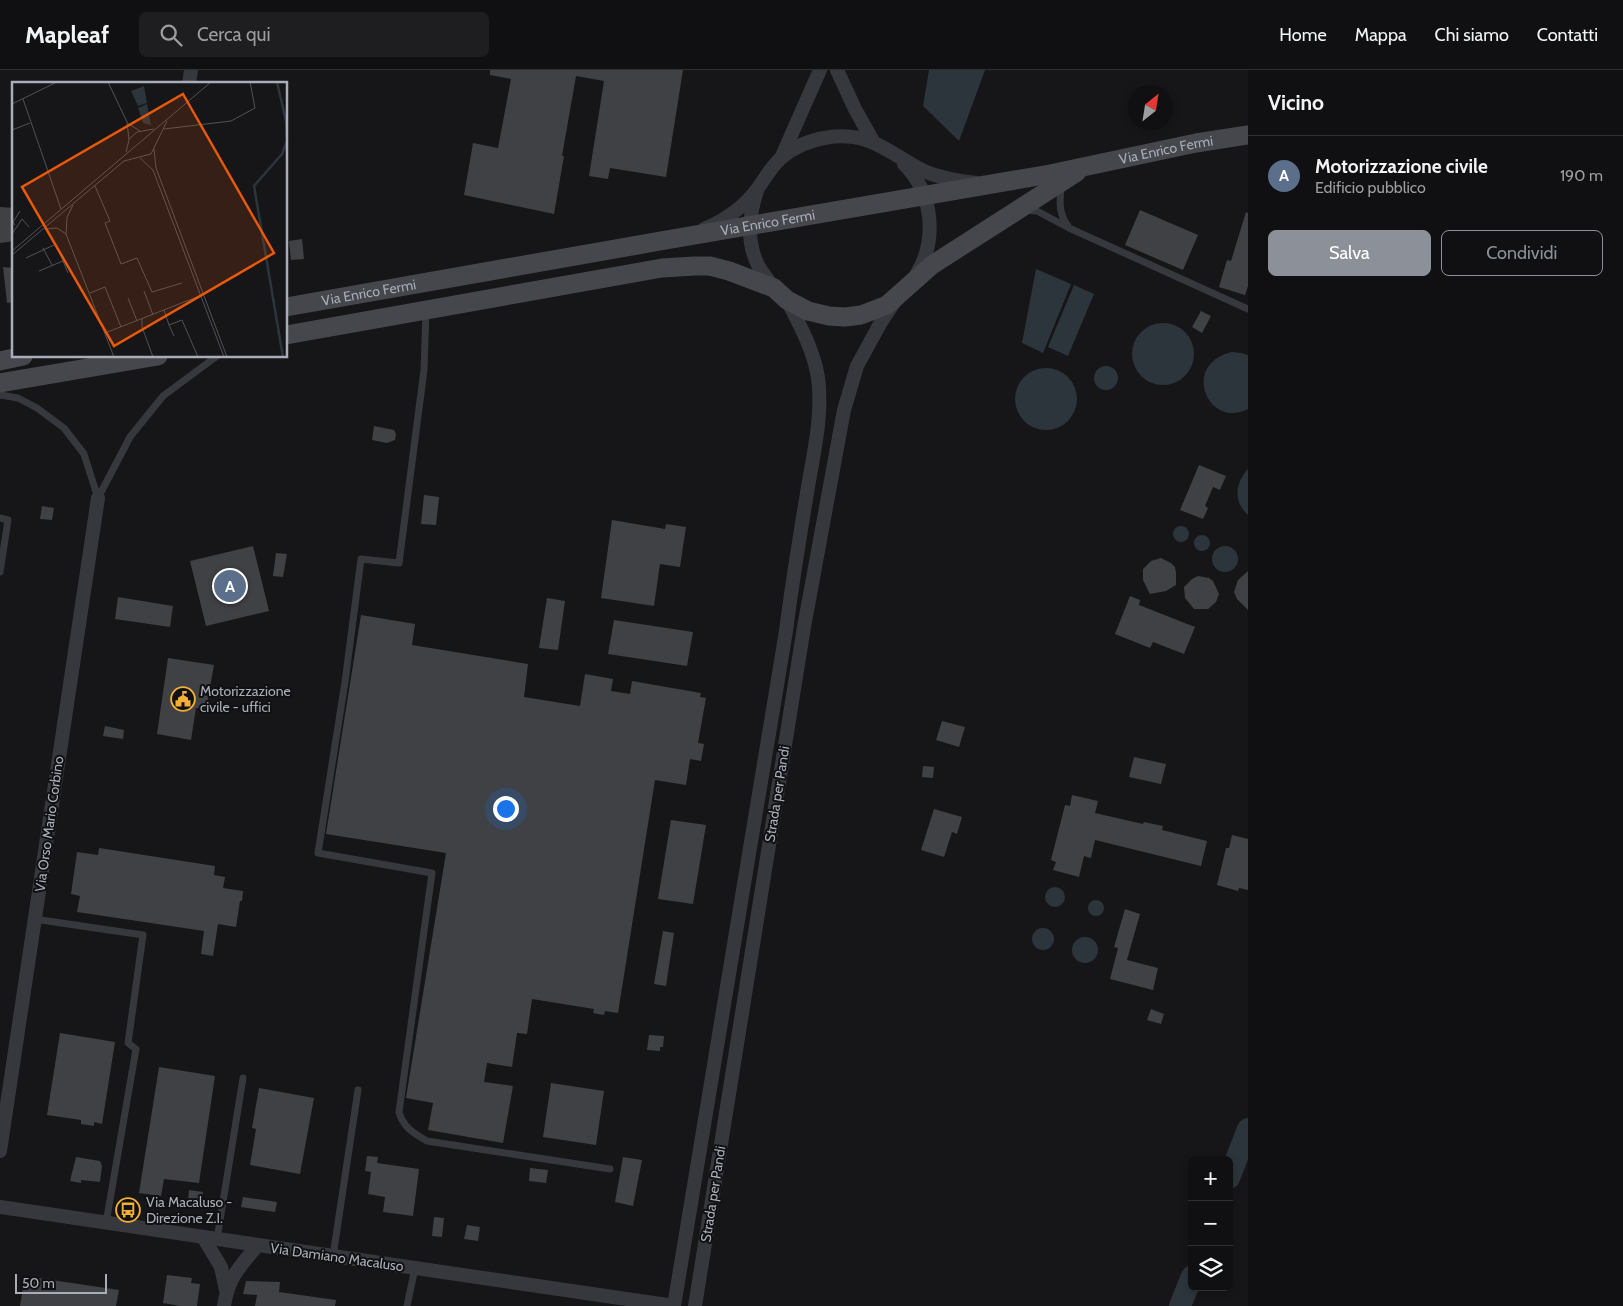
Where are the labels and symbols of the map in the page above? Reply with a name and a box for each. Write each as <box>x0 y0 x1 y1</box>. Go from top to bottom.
inset map <box>12 82 288 358</box>
north arrow <box>1128 85 1173 130</box>
street label: Via Enrico Fermi <box>1117 132 1214 168</box>
street label: Via Enrico Fermi <box>719 206 816 239</box>
street label: Via Enrico Fermi <box>320 275 417 310</box>
pin: A <box>214 567 246 605</box>
place label: Motorizzazione civile - uffici <box>200 682 291 716</box>
public building icon: Motorizzazione civile - uffici <box>170 686 196 712</box>
street label: Strada per Pandi <box>761 745 793 843</box>
street label: Via Orso Mario Corbino <box>31 755 67 893</box>
your location <box>493 796 519 822</box>
street label: Strada per Pandi <box>697 1145 729 1243</box>
place label: Via Macaluso - Direzione Z.I. <box>146 1193 232 1227</box>
bus stop icon: Via Macaluso - Direzione Z.I. <box>115 1197 141 1223</box>
street label: Via Damiano Macaluso <box>269 1239 405 1275</box>
scale bar <box>15 1271 108 1294</box>

